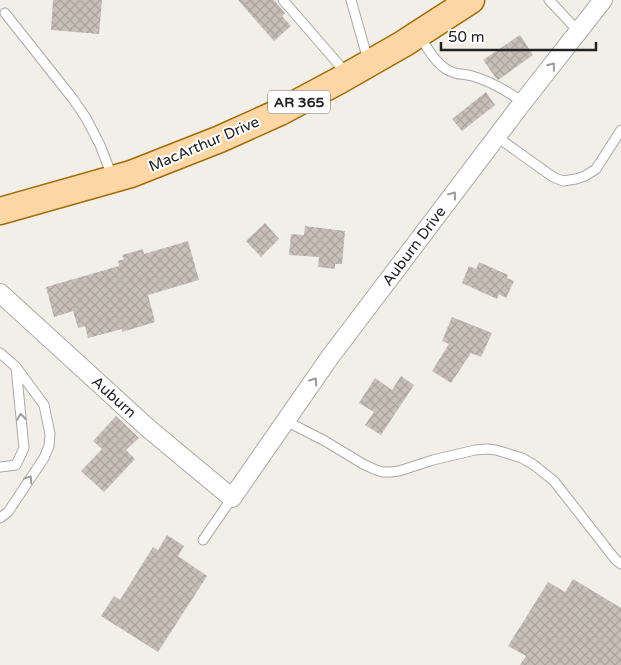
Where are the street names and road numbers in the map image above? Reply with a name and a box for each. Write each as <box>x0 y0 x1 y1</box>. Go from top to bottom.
road number: AR 365 <box>268 90 330 114</box>
street label: MacArthur Drive <box>146 113 262 175</box>
street label: Auburn Drive <box>378 203 450 289</box>
street label: Auburn <box>88 372 140 422</box>

